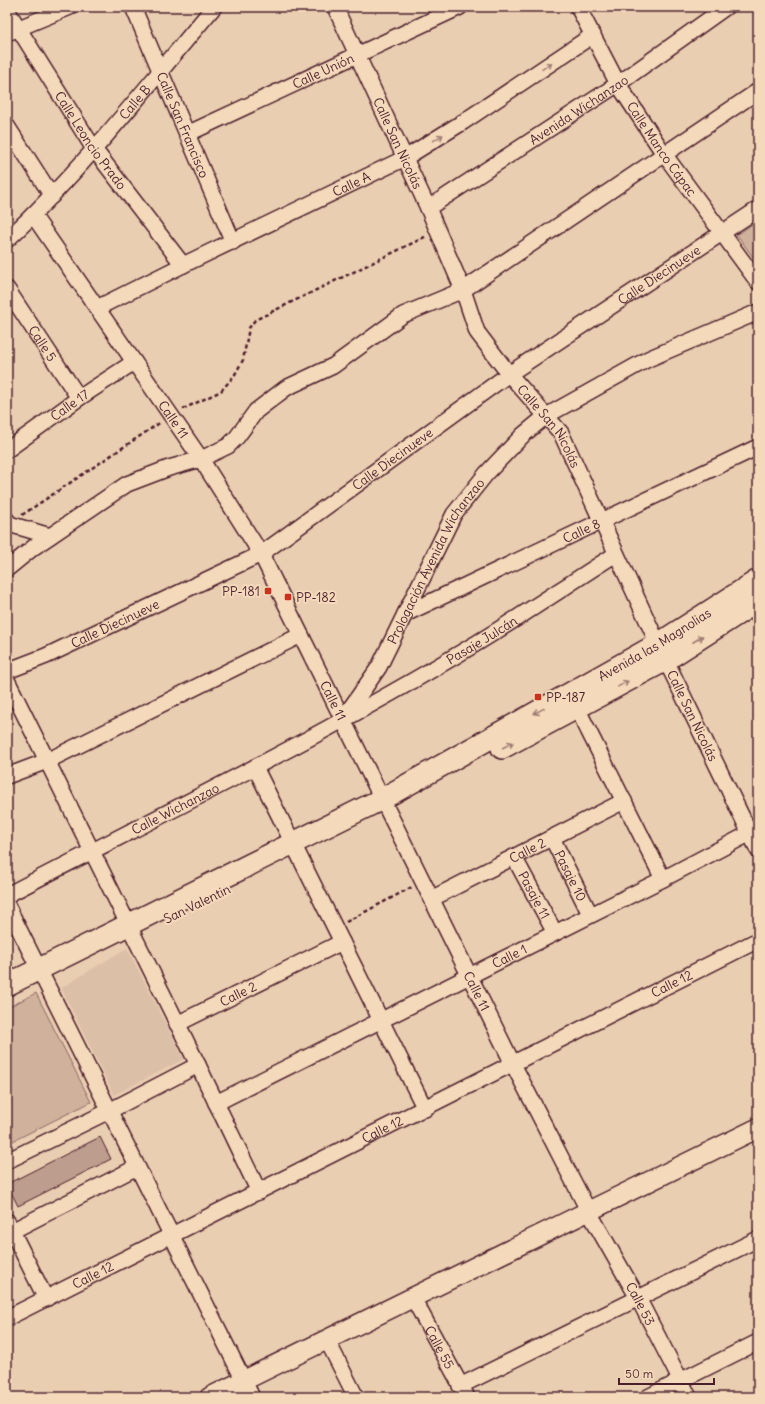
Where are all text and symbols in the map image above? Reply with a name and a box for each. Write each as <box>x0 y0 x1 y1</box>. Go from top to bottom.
street label: Calle Unión <box>290 49 357 92</box>
one-way arrow <box>541 62 552 70</box>
street label: Calle San Francisco <box>153 69 213 180</box>
street label: Avenida Wichanzao <box>526 71 632 148</box>
street label: Calle B <box>115 81 154 123</box>
street label: Calle Leoncio Prado <box>51 88 130 193</box>
street label: Calle San Nicolás <box>369 95 427 192</box>
street label: Calle Manco Cápac <box>623 98 701 200</box>
one-way arrow <box>432 133 444 141</box>
street label: Calle A <box>330 167 373 200</box>
street label: Calle Diecinueve <box>614 241 704 308</box>
street label: Calle 5 <box>25 322 61 364</box>
street label: Calle San Nicolás <box>514 381 584 470</box>
street label: Calle 17 <box>47 385 92 425</box>
street label: Calle 11 <box>155 397 193 441</box>
street label: Calle Diecinueve <box>349 424 436 494</box>
street label: Prologación Avenida Wichanzao <box>383 475 488 647</box>
street label: Calle 8 <box>560 515 603 547</box>
place label: PP-181 <box>222 583 260 600</box>
marker: PP-181 <box>263 586 273 596</box>
place label: PP-182 <box>296 589 336 606</box>
marker: PP-182 <box>283 592 293 602</box>
street label: Calle Diecinueve <box>68 595 162 652</box>
street label: Avenida las Magnolias <box>595 604 714 684</box>
street label: Pasaje Julcán <box>443 611 521 668</box>
one-way arrow <box>693 635 704 643</box>
street label: Calle San Nicolás <box>663 667 722 764</box>
street label: Calle 11 <box>316 678 350 723</box>
one-way arrow <box>616 679 628 687</box>
place label: PP-187 <box>546 689 586 706</box>
marker: PP-187 <box>533 692 543 702</box>
one-way arrow <box>533 708 545 716</box>
one-way arrow <box>502 741 514 748</box>
street label: Calle Wichanzao <box>128 779 222 838</box>
street label: Calle 2 <box>506 834 549 867</box>
street label: Pasaje 10 <box>551 847 591 904</box>
street label: Pasaje 11 <box>515 868 554 922</box>
street label: San Valentin <box>161 880 234 928</box>
street label: Calle 1 <box>489 940 530 972</box>
street label: Calle 12 <box>648 966 695 1001</box>
street label: Calle 11 <box>460 968 494 1014</box>
street label: Calle 2 <box>217 977 259 1010</box>
street label: Calle 12 <box>359 1112 406 1147</box>
street label: Calle 12 <box>69 1257 116 1292</box>
street label: Calle 53 <box>622 1279 659 1328</box>
street label: Calle 55 <box>421 1323 458 1372</box>
scale bar <box>619 1360 714 1386</box>
text: 50 m <box>625 1366 654 1381</box>

